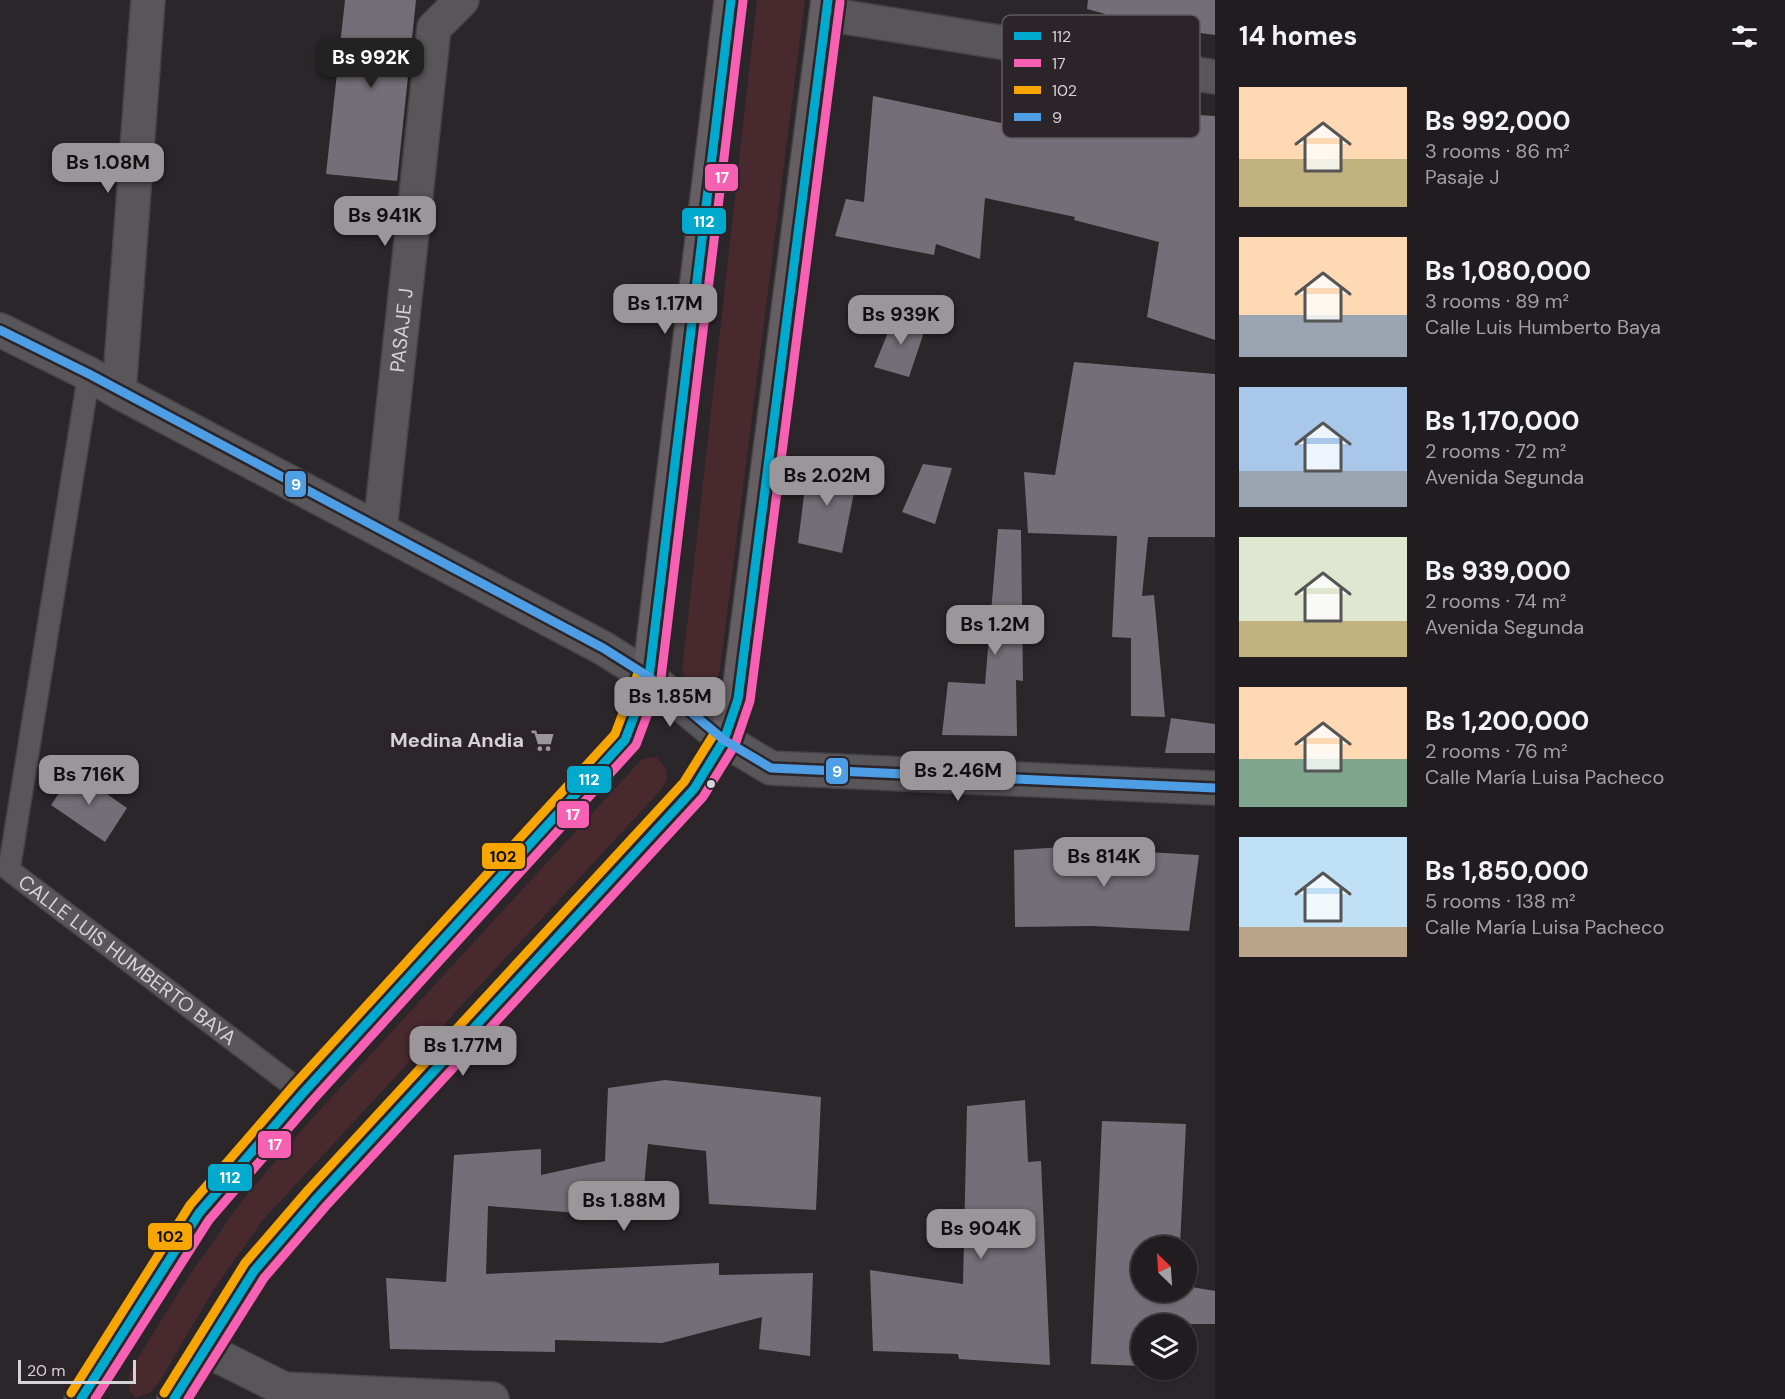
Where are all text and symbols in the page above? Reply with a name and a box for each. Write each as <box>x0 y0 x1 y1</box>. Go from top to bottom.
legend <box>1002 15 1200 138</box>
text: 14 homes <box>1239 19 1357 53</box>
icon: filters <box>1728 20 1761 53</box>
text: 112 <box>1052 26 1071 47</box>
pin: Bs 992K <box>316 38 426 89</box>
text: Bs 992K <box>332 44 410 70</box>
text: 17 <box>1052 53 1066 74</box>
text: 102 <box>1052 80 1077 101</box>
text: Bs 992,000 <box>1425 104 1571 138</box>
text: 9 <box>1052 107 1062 128</box>
icon: home <box>1287 111 1359 183</box>
text: 3 rooms · 86 m² <box>1425 138 1570 164</box>
pin: Bs 1.08M <box>46 143 170 194</box>
text: Bs 1.08M <box>66 149 150 175</box>
line badge: 17 <box>704 163 739 192</box>
text: Pasaje J <box>1425 164 1500 190</box>
text: 17 <box>715 167 730 188</box>
pin: Bs 941K <box>330 196 440 247</box>
text: Bs 941K <box>348 202 422 228</box>
line badge: 112 <box>681 207 727 235</box>
text: 112 <box>694 211 714 232</box>
text: Bs 1,080,000 <box>1425 254 1591 288</box>
icon: home <box>1287 261 1359 333</box>
pin: Bs 1.17M <box>603 284 727 335</box>
street label: PASAJE J <box>384 287 419 374</box>
text: 3 rooms · 89 m² <box>1425 288 1569 314</box>
text: Bs 1.17M <box>627 290 703 316</box>
pin: Bs 939K <box>846 295 956 346</box>
text: Bs 939K <box>862 301 940 327</box>
text: Calle Luis Humberto Baya <box>1425 314 1661 340</box>
text: Bs 1,170,000 <box>1425 404 1580 438</box>
icon: home <box>1287 411 1359 483</box>
text: 2 rooms · 72 m² <box>1425 438 1566 464</box>
pin: Bs 2.02M <box>765 456 889 507</box>
text: Bs 2.02M <box>783 462 871 488</box>
text: Avenida Segunda <box>1425 464 1584 490</box>
line badge: 9 <box>284 470 307 498</box>
text: 9 <box>291 474 301 495</box>
text: Bs 939,000 <box>1425 554 1571 588</box>
icon: home <box>1287 561 1359 633</box>
text: 2 rooms · 74 m² <box>1425 588 1566 614</box>
pin: Bs 1.2M <box>940 605 1050 656</box>
text: Bs 1.2M <box>960 611 1030 637</box>
text: Avenida Segunda <box>1425 614 1584 640</box>
pin: Bs 1.85M <box>608 677 732 728</box>
text: Bs 1.85M <box>628 683 712 709</box>
text: Bs 1,200,000 <box>1425 704 1589 738</box>
icon: home <box>1287 711 1359 783</box>
place label: Medina Andia <box>390 727 524 753</box>
supermarket icon: Medina Andia <box>529 727 555 753</box>
text: 2 rooms · 76 m² <box>1425 738 1568 764</box>
pin: Bs 2.46M <box>896 751 1020 802</box>
pin: Bs 716K <box>34 755 144 806</box>
line badge: 9 <box>825 757 849 785</box>
text: Bs 2.46M <box>914 757 1002 783</box>
text: Bs 716K <box>53 761 125 787</box>
text: 9 <box>832 761 842 782</box>
text: Calle María Luisa Pacheco <box>1425 764 1664 790</box>
line badge: 112 <box>566 765 612 794</box>
text: 112 <box>579 769 599 790</box>
unlabelled marker <box>705 778 717 790</box>
line badge: 17 <box>556 800 590 829</box>
text: 17 <box>566 804 581 825</box>
pin: Bs 814K <box>1049 837 1159 888</box>
line badge: 102 <box>481 842 526 870</box>
text: Bs 814K <box>1067 843 1141 869</box>
text: 102 <box>490 846 516 867</box>
text: Bs 1,850,000 <box>1425 854 1589 888</box>
icon: home <box>1287 861 1359 933</box>
street label: CALLE LUIS HUMBERTO BAYA <box>13 869 242 1051</box>
text: 5 rooms · 138 m² <box>1425 888 1576 914</box>
text: Calle María Luisa Pacheco <box>1425 914 1664 940</box>
pin: Bs 1.77M <box>401 1026 525 1077</box>
text: Bs 1.77M <box>423 1032 503 1058</box>
line badge: 17 <box>257 1130 292 1159</box>
text: 17 <box>268 1134 283 1155</box>
line badge: 112 <box>207 1163 253 1192</box>
text: 112 <box>220 1167 240 1188</box>
pin: Bs 1.88M <box>562 1181 686 1232</box>
text: Bs 1.88M <box>582 1187 666 1213</box>
pin: Bs 904K <box>926 1209 1036 1260</box>
text: Bs 904K <box>941 1215 1021 1241</box>
line badge: 102 <box>147 1222 193 1251</box>
text: 102 <box>157 1226 183 1247</box>
north arrow <box>1131 1236 1197 1302</box>
map controls <box>1131 1236 1197 1380</box>
button: layers <box>1131 1314 1197 1380</box>
scale bar <box>18 1357 136 1384</box>
text: 20 m <box>27 1360 66 1381</box>

